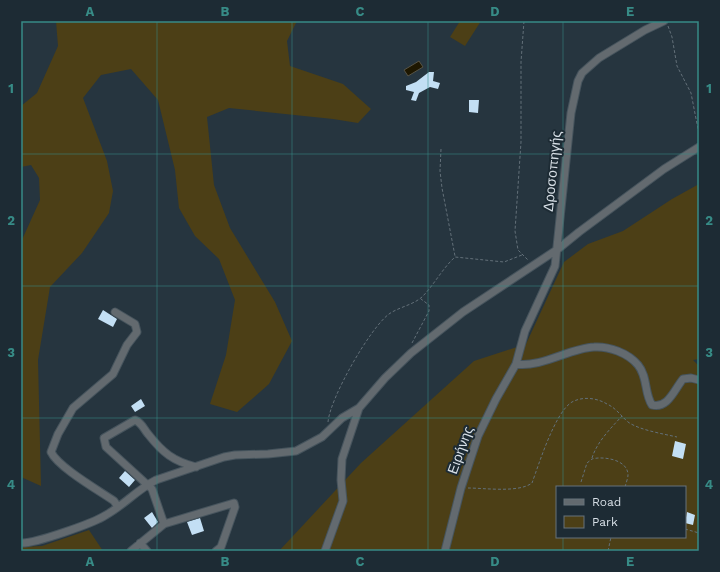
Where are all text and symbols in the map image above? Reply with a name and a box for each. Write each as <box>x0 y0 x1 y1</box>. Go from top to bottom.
text: A <box>86 4 95 19</box>
text: B <box>221 4 230 19</box>
text: C <box>356 4 365 19</box>
text: D <box>490 4 500 19</box>
text: E <box>626 4 634 19</box>
text: 1 <box>8 81 14 96</box>
text: 1 <box>706 81 712 96</box>
street label: Δροσοπηγής <box>540 130 564 212</box>
text: 2 <box>7 213 15 228</box>
text: 2 <box>705 213 713 228</box>
text: 3 <box>7 345 15 360</box>
text: 3 <box>705 345 713 360</box>
street label: Ειρήνης <box>444 424 476 476</box>
text: 4 <box>7 477 16 492</box>
text: 4 <box>705 477 714 492</box>
legend <box>556 486 686 538</box>
text: Road <box>592 495 621 509</box>
text: Park <box>592 515 618 529</box>
text: A <box>86 554 95 569</box>
text: B <box>221 554 230 569</box>
text: C <box>356 554 365 569</box>
text: D <box>490 554 500 569</box>
text: E <box>626 554 634 569</box>

